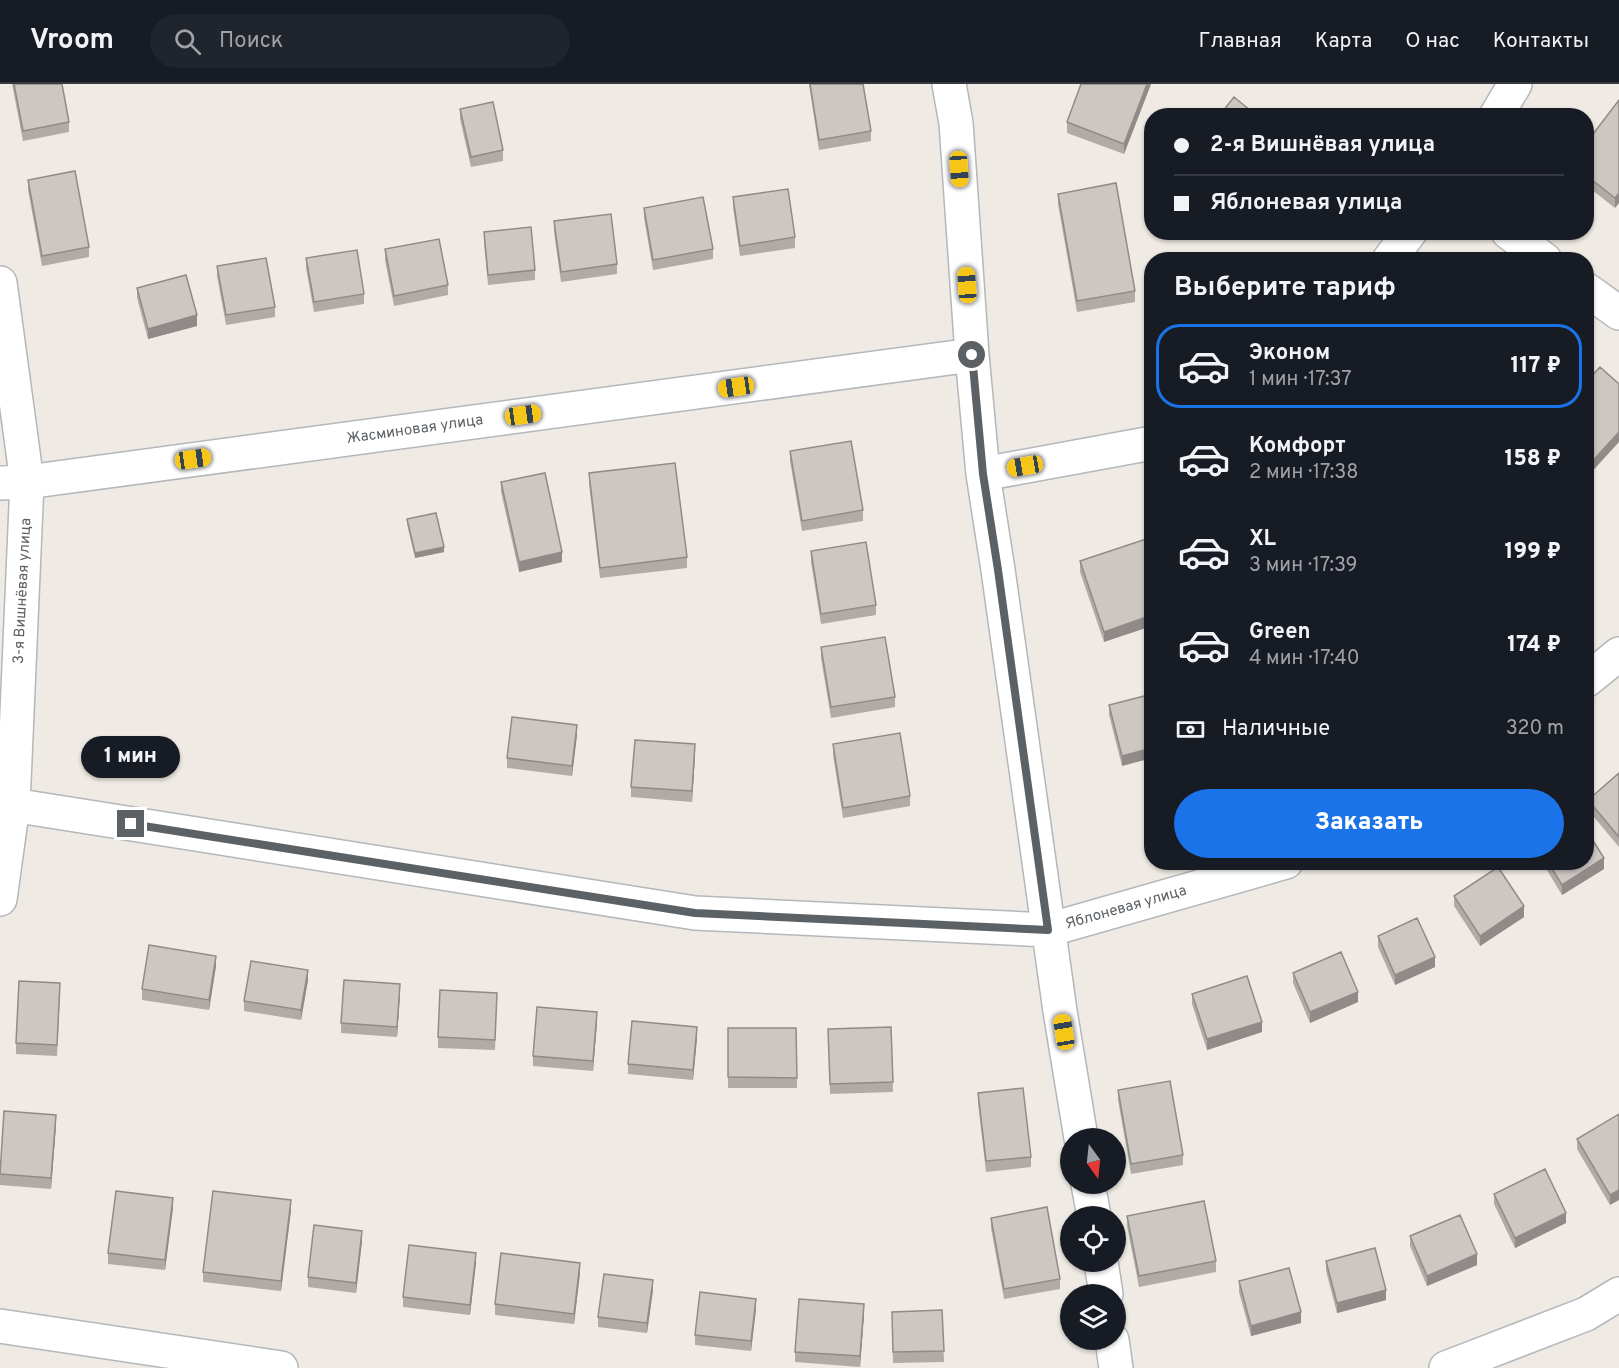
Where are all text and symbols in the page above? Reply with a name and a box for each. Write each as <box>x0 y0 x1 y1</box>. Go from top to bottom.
search box <box>150 14 570 68</box>
text: Vroom <box>30 23 114 59</box>
icon: search <box>171 25 204 58</box>
text: Поиск <box>219 28 283 55</box>
text: Главная <box>1198 28 1282 55</box>
text: Карта <box>1315 28 1372 55</box>
text: О нас <box>1405 28 1460 55</box>
text: Контакты <box>1493 28 1589 55</box>
text: 2-я Вишнёвая улица <box>1210 132 1435 159</box>
car <box>949 150 969 188</box>
text: Яблоневая улица <box>1210 190 1402 217</box>
car <box>957 266 977 304</box>
text: Выберите тариф <box>1174 271 1396 305</box>
icon: car <box>1177 339 1231 393</box>
text: Эконом <box>1249 340 1330 367</box>
route start <box>958 341 985 368</box>
text: 117 ₽ <box>1511 353 1561 380</box>
text: 1 мин · 17:37 <box>1249 367 1352 393</box>
car <box>717 376 755 398</box>
car <box>504 404 542 426</box>
street label: Жасминовая улица <box>346 411 484 449</box>
icon: car <box>1177 432 1231 486</box>
text: Комфорт <box>1249 433 1346 460</box>
text: 158 ₽ <box>1504 446 1561 473</box>
car <box>174 448 212 470</box>
car <box>1006 454 1044 478</box>
text: 2 мин · 17:38 <box>1249 460 1358 486</box>
street label: 3-я Вишнёвая улица <box>10 517 36 665</box>
icon: car <box>1177 525 1231 579</box>
text: XL <box>1249 526 1276 553</box>
text: 199 ₽ <box>1505 539 1561 566</box>
text: 3 мин · 17:39 <box>1249 553 1358 579</box>
icon: car <box>1177 618 1231 672</box>
text: Green <box>1249 619 1311 646</box>
text: 174 ₽ <box>1507 632 1561 659</box>
text: 4 мин · 17:40 <box>1249 646 1360 672</box>
icon: cash <box>1174 713 1207 746</box>
text: Наличные <box>1222 716 1330 743</box>
text: 320 m <box>1506 716 1564 742</box>
callout: 1 мин <box>82 737 180 779</box>
text: 1 мин <box>104 744 157 770</box>
button: Заказать <box>1174 789 1564 858</box>
route end <box>117 810 144 837</box>
street label: Яблоневая улица <box>1063 882 1189 934</box>
car <box>1052 1013 1076 1051</box>
north arrow <box>1060 1128 1126 1194</box>
map controls <box>1060 1128 1126 1350</box>
button: locate <box>1060 1206 1126 1272</box>
button: layers <box>1060 1284 1126 1350</box>

